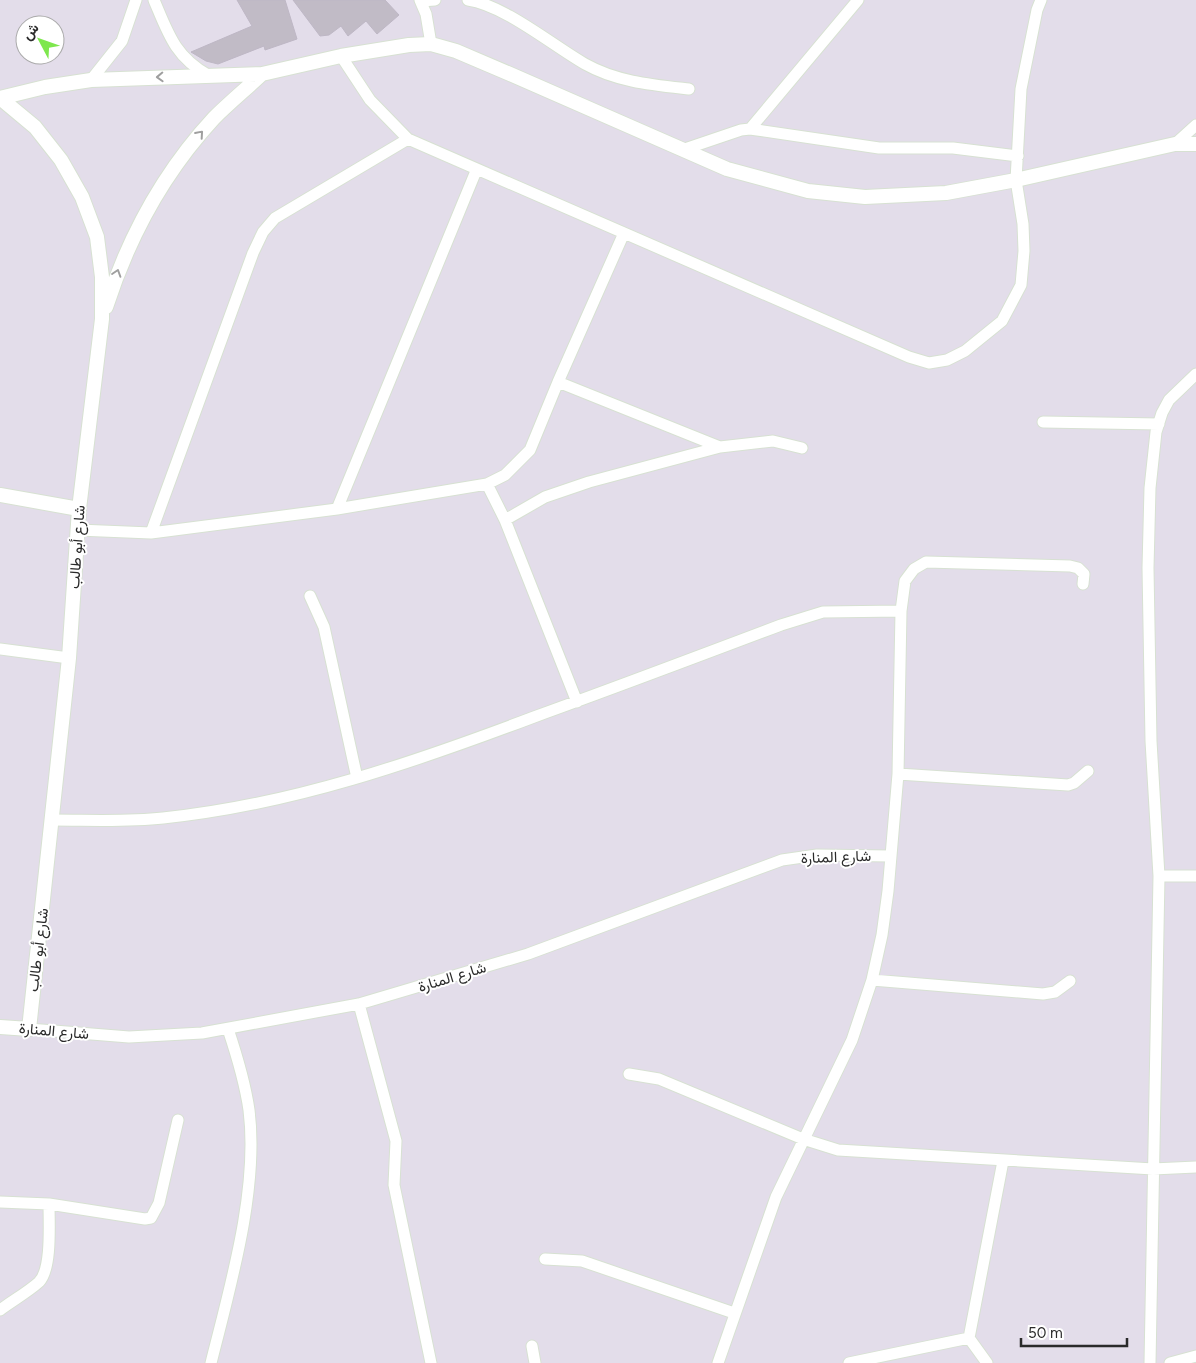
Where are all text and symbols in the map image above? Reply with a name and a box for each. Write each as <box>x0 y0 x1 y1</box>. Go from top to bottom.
north arrow <box>15 15 65 65</box>
text: ش <box>19 20 43 44</box>
one-way arrow <box>156 72 164 83</box>
one-way arrow <box>195 131 204 140</box>
one-way arrow <box>111 269 121 277</box>
street label: شارع أبو طالب <box>65 504 91 590</box>
street label: شارع المنارة <box>801 847 872 869</box>
street label: شارع أبو طالب <box>24 907 54 993</box>
street label: شارع المنارة <box>416 958 489 998</box>
street label: شارع المنارة <box>18 1019 90 1045</box>
scale bar <box>1021 1316 1127 1348</box>
text: 50 m <box>1028 1324 1063 1342</box>

